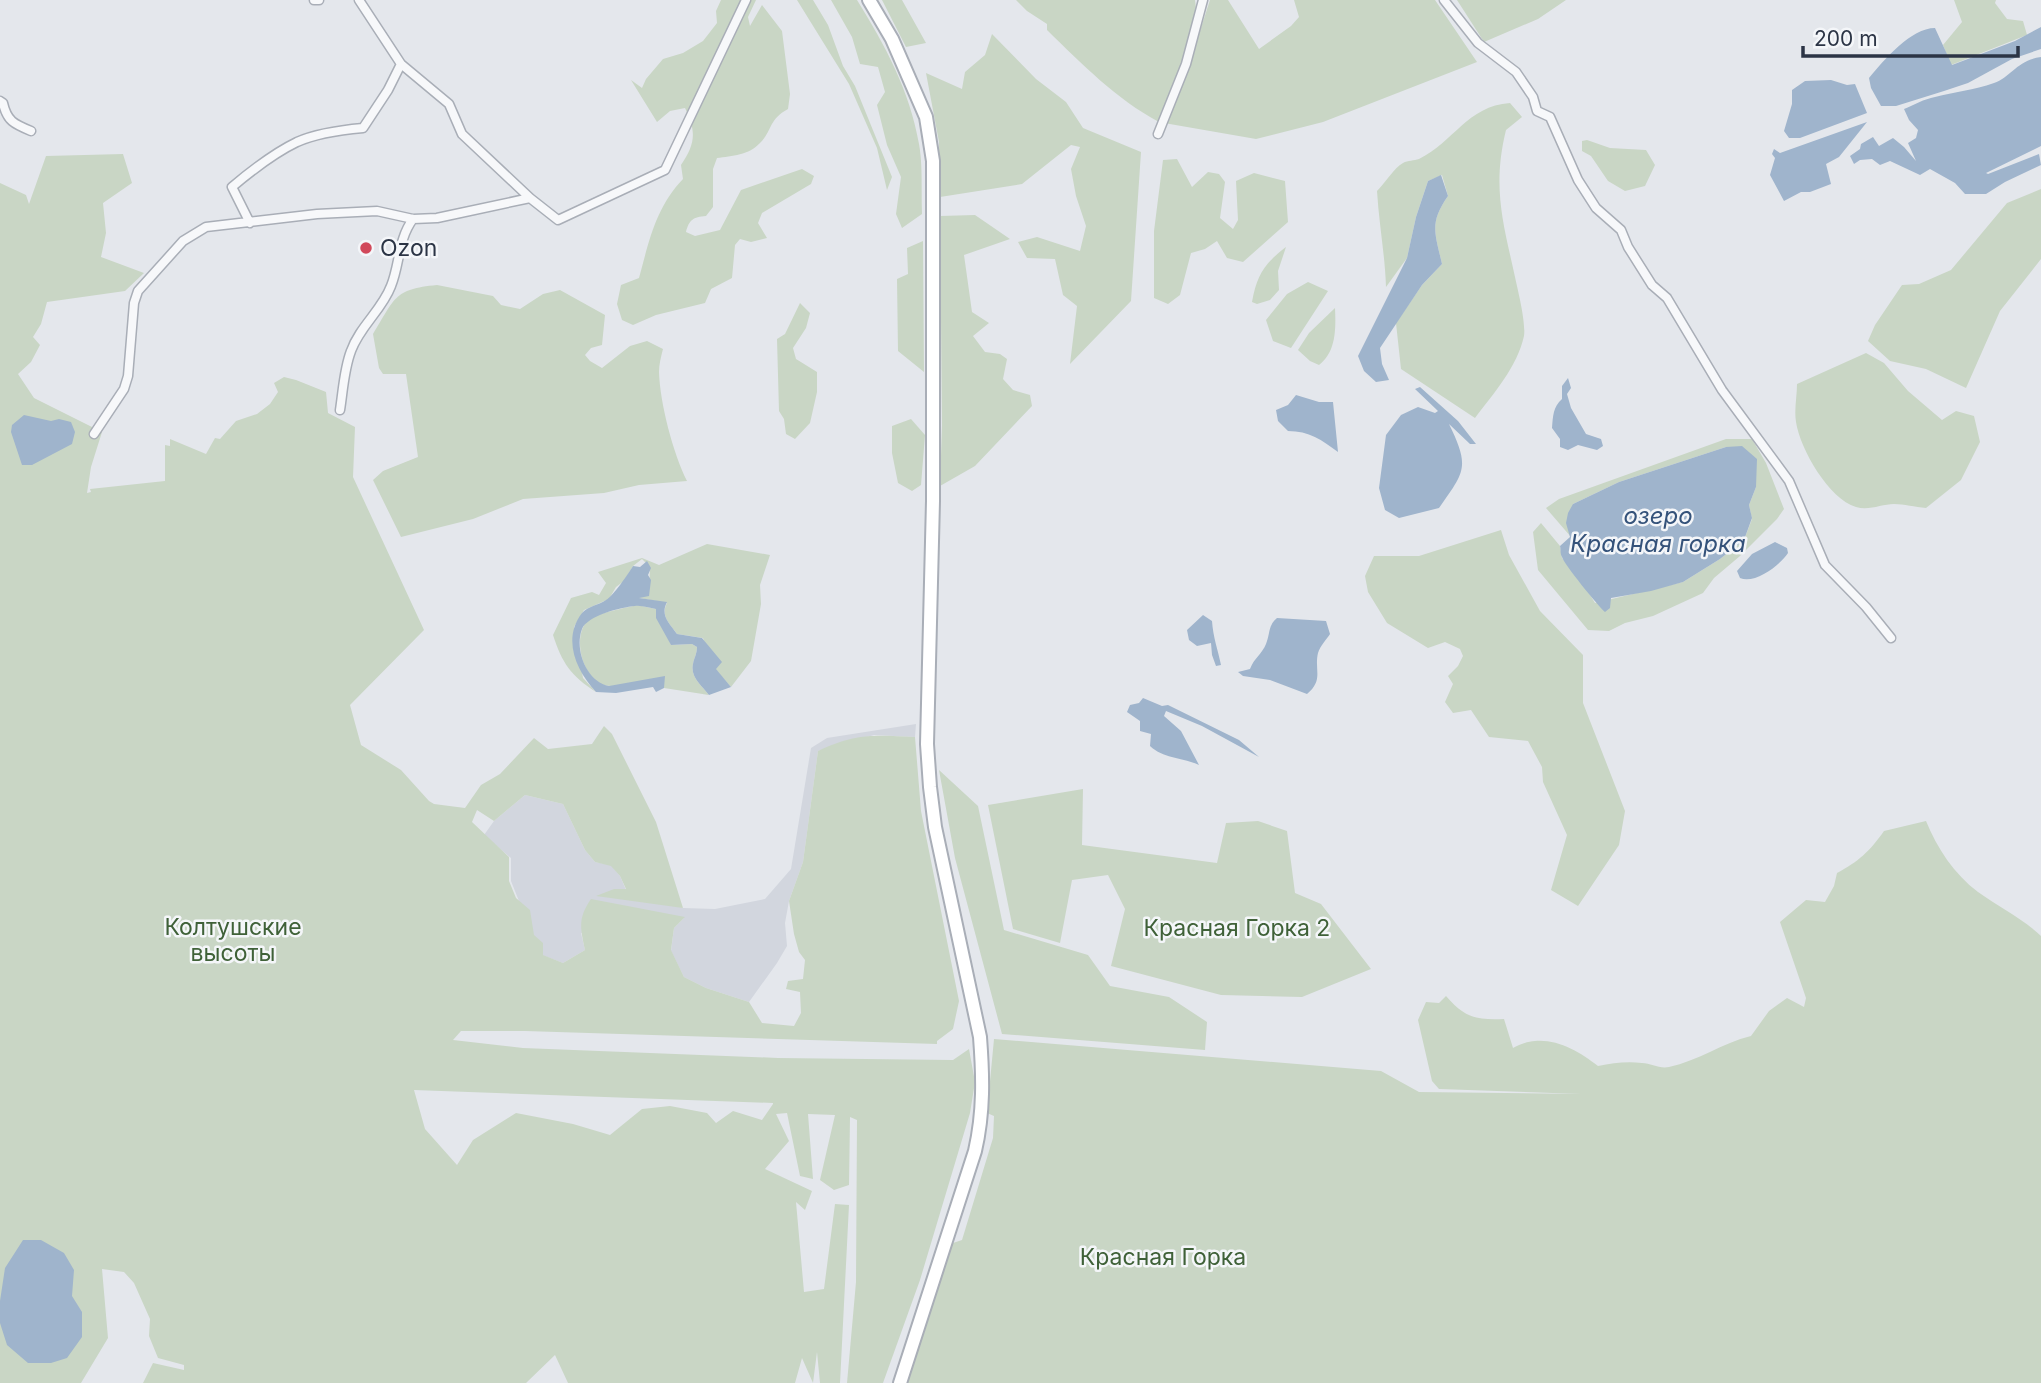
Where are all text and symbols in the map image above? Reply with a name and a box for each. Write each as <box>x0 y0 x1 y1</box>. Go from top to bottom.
scale bar <box>1803 14 2018 58</box>
text: 200 m <box>1814 26 1878 51</box>
place label: Ozon <box>380 234 437 262</box>
marker: Ozon <box>358 240 374 256</box>
water label: озеро Красная горка <box>1570 501 1746 558</box>
park label: Колтушские высоты <box>164 913 302 967</box>
park label: Красная Горка 2 <box>1144 914 1330 942</box>
park label: Красная Горка <box>1080 1243 1246 1271</box>

